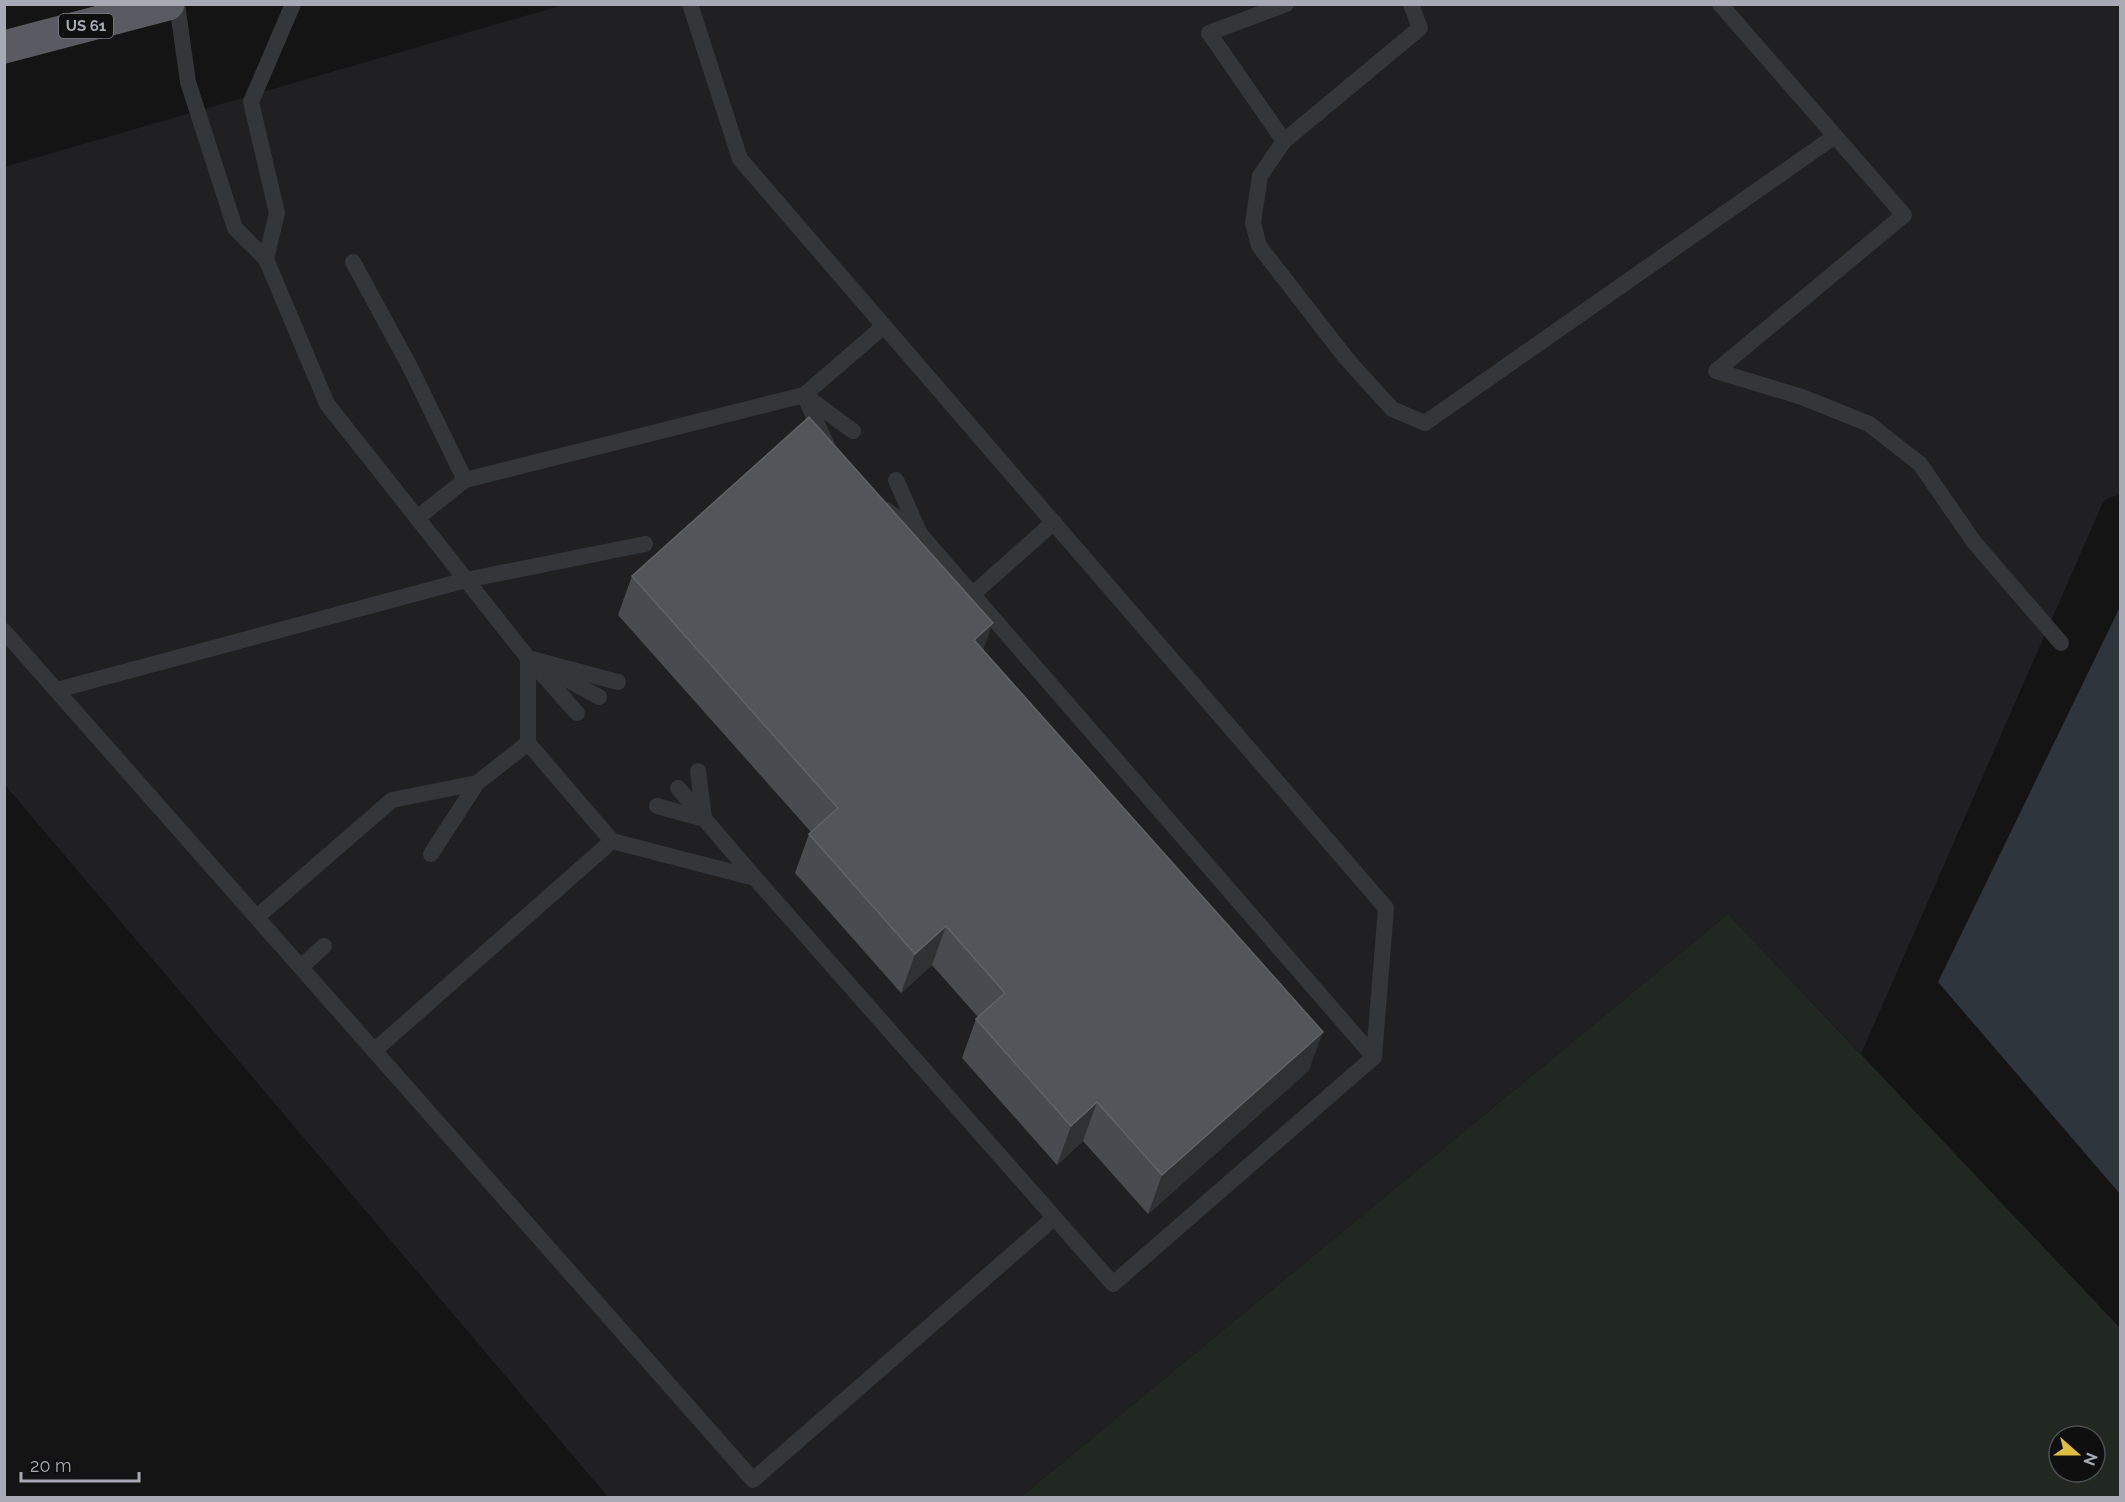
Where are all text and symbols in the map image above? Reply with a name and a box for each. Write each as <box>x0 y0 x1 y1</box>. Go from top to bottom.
road number: US 61 <box>59 14 113 38</box>
north arrow <box>2047 1424 2107 1484</box>
scale bar <box>21 1445 140 1483</box>
text: N <box>2079 1450 2102 1468</box>
text: 20 m <box>30 1455 72 1476</box>

